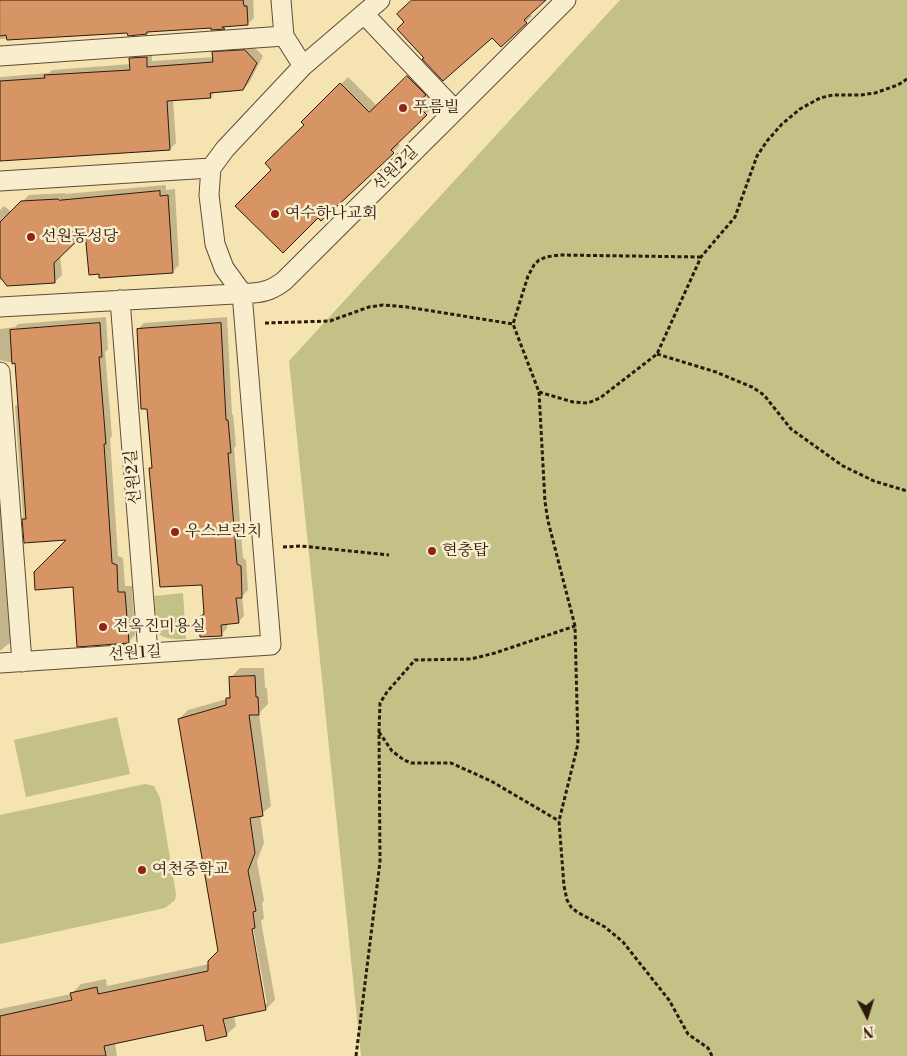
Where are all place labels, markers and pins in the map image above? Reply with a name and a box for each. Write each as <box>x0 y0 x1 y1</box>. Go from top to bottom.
place label: 푸름빌 <box>413 98 459 118</box>
marker: 푸름빌 <box>397 102 409 114</box>
place label: 여수하나교회 <box>285 204 378 224</box>
marker: 여수하나교회 <box>269 208 281 220</box>
place label: 선원동성당 <box>41 227 118 247</box>
marker: 선원동성당 <box>25 231 37 243</box>
place label: 우스브런치 <box>185 522 262 542</box>
marker: 우스브런치 <box>169 526 181 538</box>
place label: 현충탑 <box>442 541 488 561</box>
marker: 현충탑 <box>426 545 438 557</box>
place label: 전옥진미용실 <box>113 617 206 637</box>
marker: 전옥진미용실 <box>97 621 109 633</box>
place label: 여천중학교 <box>152 860 229 880</box>
marker: 여천중학교 <box>136 864 148 876</box>

